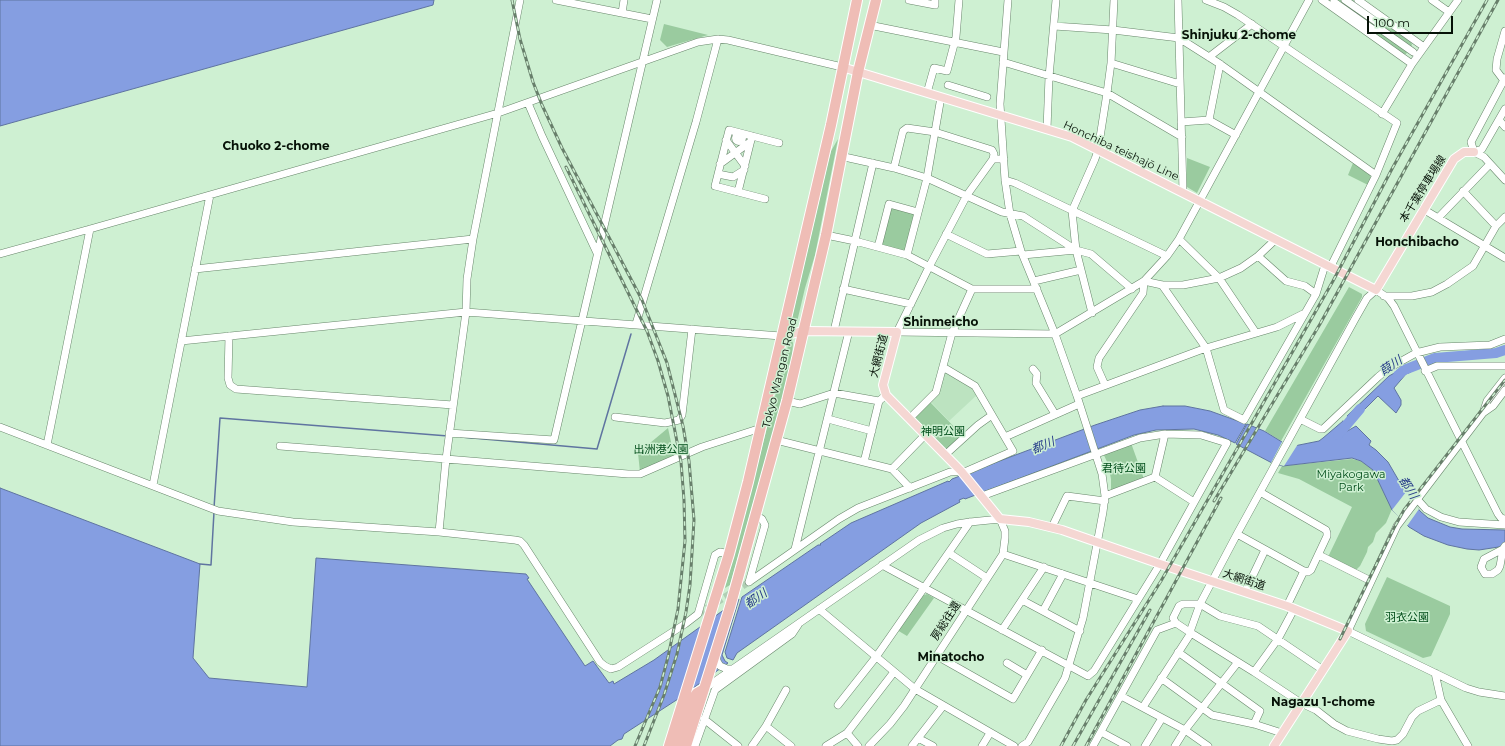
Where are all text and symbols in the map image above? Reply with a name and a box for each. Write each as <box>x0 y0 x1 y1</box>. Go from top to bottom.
scale bar <box>1369 8 1455 34</box>
text: 100 m <box>1374 15 1410 30</box>
district label: Shinjuku 2-chome <box>1182 28 1296 42</box>
street label: Honchiba teishajō Line <box>1061 118 1181 184</box>
district label: Chuoko 2-chome <box>222 139 330 153</box>
street label: 本千葉停車場線 <box>1397 153 1449 225</box>
district label: Honchibacho <box>1375 235 1459 249</box>
district label: Shinmeicho <box>904 315 978 329</box>
street label: Tokyo Wangan Road <box>760 317 800 429</box>
street label: 大網街道 <box>867 333 891 379</box>
water label: 葭川 <box>1377 353 1405 379</box>
park label: 神明公園 <box>921 425 965 439</box>
water label: 都川 <box>1029 435 1057 457</box>
park label: 出洲港公園 <box>634 443 688 457</box>
park label: 君待公園 <box>1102 462 1146 476</box>
park label: Miyakogawa Park <box>1317 468 1385 494</box>
water label: 都川 <box>1395 474 1421 502</box>
street label: 大網街道 <box>1221 567 1267 593</box>
water label: 都川 <box>742 586 770 612</box>
street label: 房総往還 <box>928 599 964 643</box>
park label: 羽衣公園 <box>1385 611 1429 625</box>
district label: Minatocho <box>918 650 984 664</box>
district label: Nagazu 1-chome <box>1271 695 1375 709</box>

